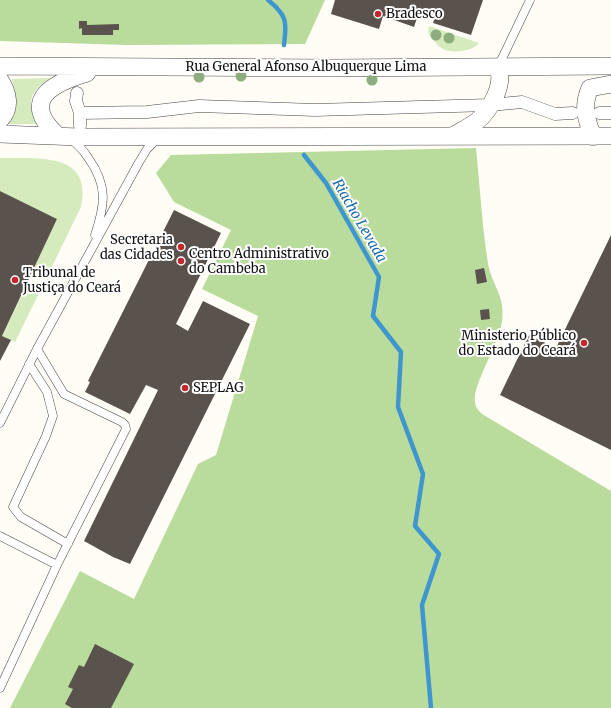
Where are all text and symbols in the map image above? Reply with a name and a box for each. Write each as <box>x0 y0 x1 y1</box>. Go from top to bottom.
place label: Bradesco <box>386 6 443 22</box>
marker: Bradesco <box>373 9 383 19</box>
street label: Rua General Afonso Albuquerque Lima <box>186 59 426 75</box>
water label: Riacho Levada <box>328 176 390 266</box>
place label: Secretaria das Cidades <box>100 232 173 263</box>
marker: Secretaria das Cidades <box>176 242 186 252</box>
place label: Centro Administrativo do Cambeba <box>189 246 329 277</box>
marker: Centro Administrativo do Cambeba <box>176 256 186 266</box>
place label: Tribunal de Justiça do Ceará <box>23 265 121 296</box>
marker: Tribunal de Justiça do Ceará <box>10 275 20 285</box>
place label: Ministerio Público do Estado do Ceará <box>459 328 576 359</box>
marker: Ministerio Público do Estado do Ceará <box>579 338 589 348</box>
place label: SEPLAG <box>193 380 244 396</box>
marker: SEPLAG <box>180 383 190 393</box>

